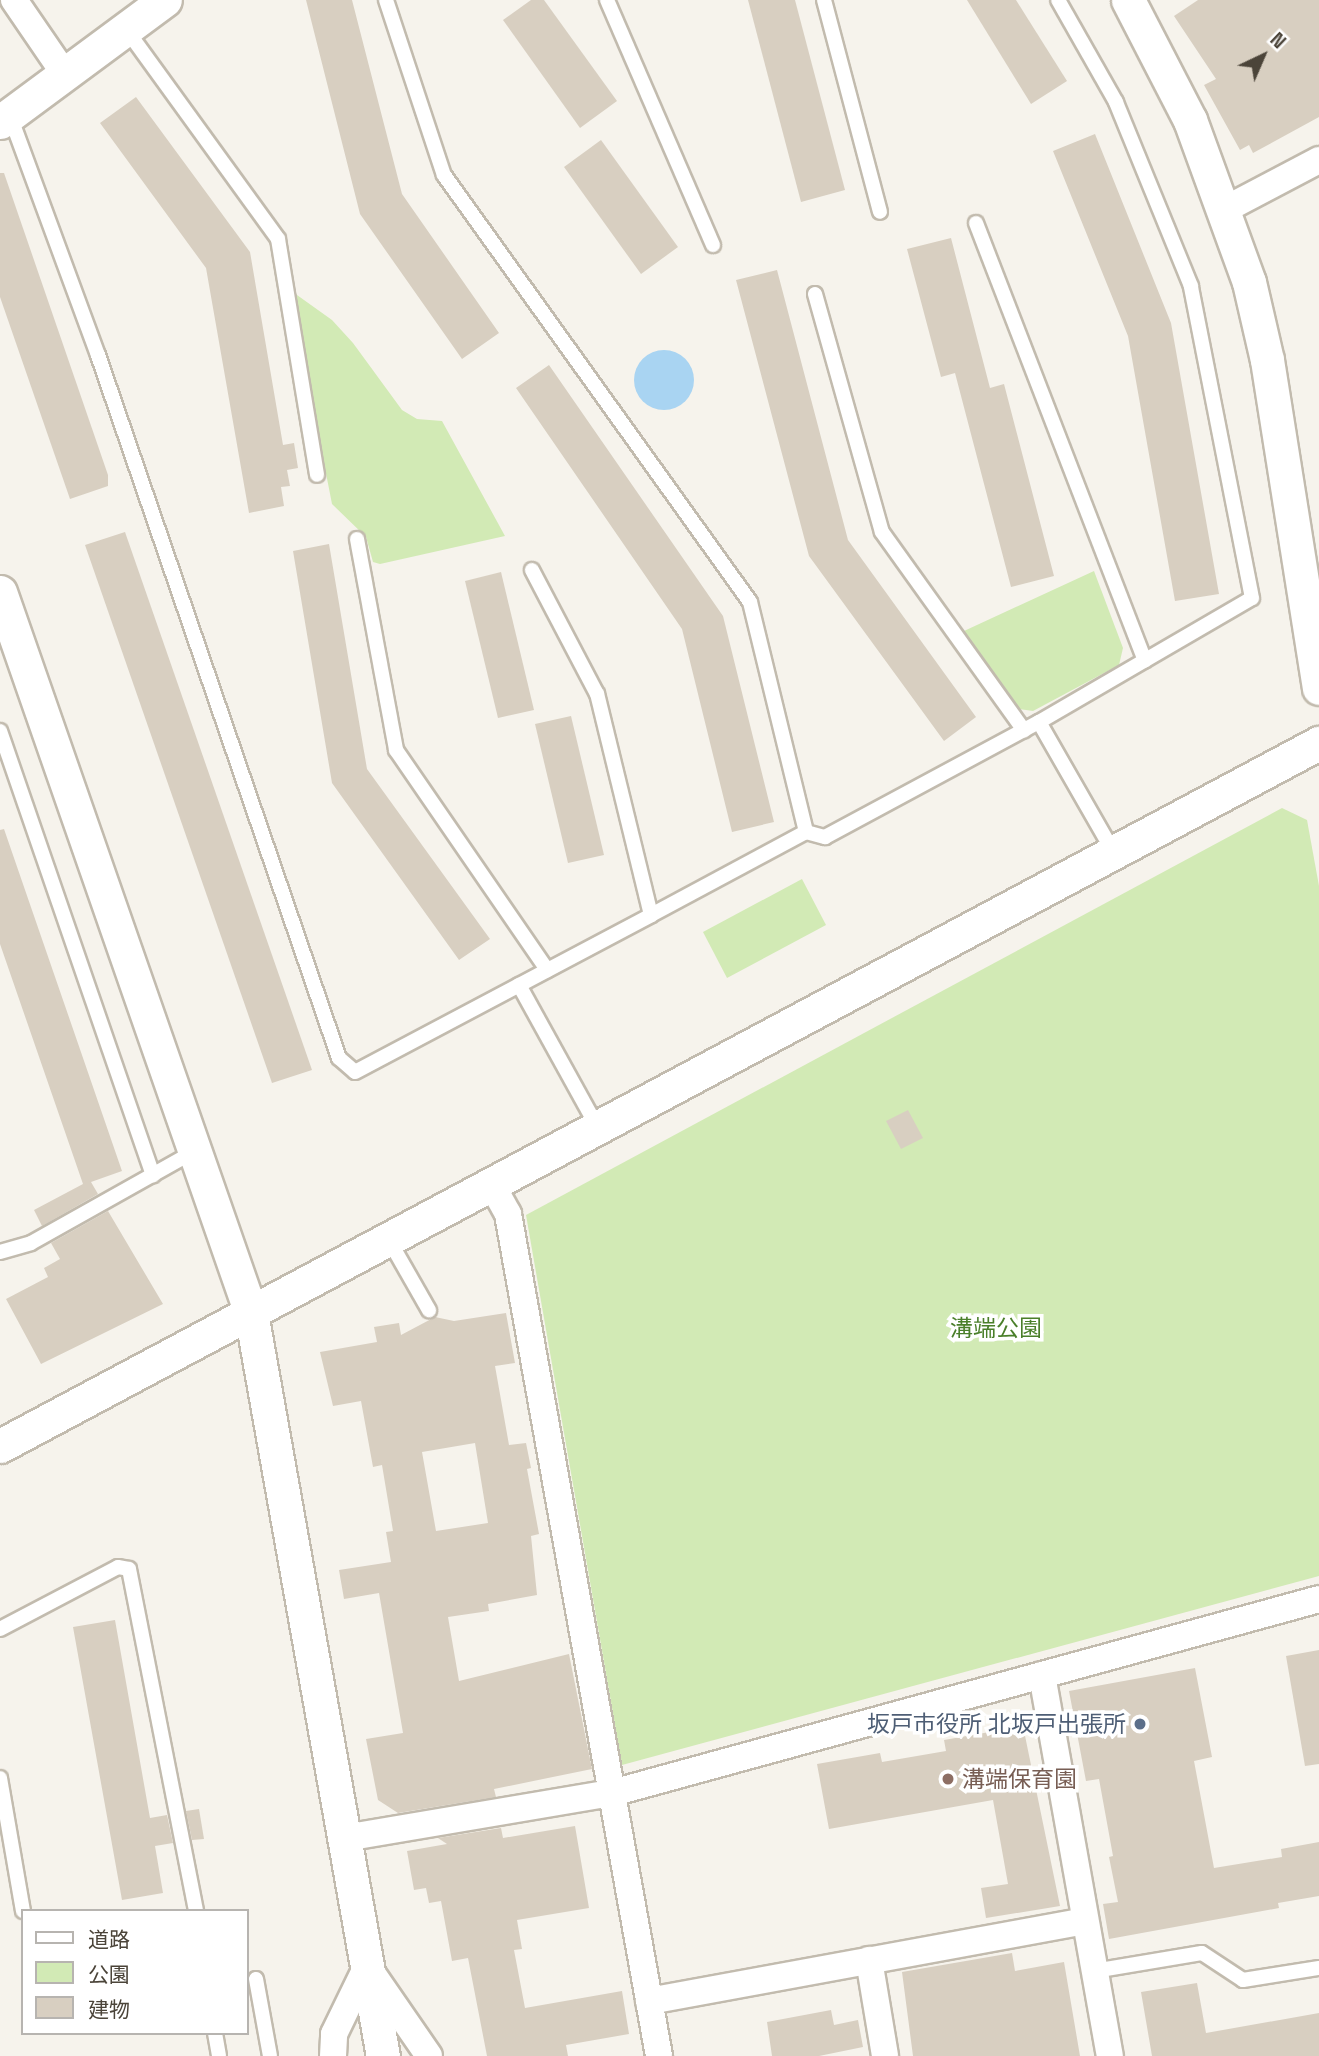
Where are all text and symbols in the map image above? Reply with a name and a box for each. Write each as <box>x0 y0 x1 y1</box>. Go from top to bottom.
north arrow <box>1228 21 1298 91</box>
text: N <box>1265 27 1291 54</box>
park label: 溝端公園 <box>950 1314 1042 1342</box>
place label: 坂戸市役所 北坂戸出張所 <box>867 1710 1126 1738</box>
marker: 坂戸市役所 北坂戸出張所 <box>1132 1716 1148 1732</box>
place label: 溝端保育園 <box>962 1765 1077 1793</box>
marker: 溝端保育園 <box>940 1771 956 1787</box>
legend <box>21 1909 248 2035</box>
text: 道路 <box>88 1926 130 1953</box>
text: 公園 <box>88 1961 130 1988</box>
text: 建物 <box>88 1996 130 2023</box>

